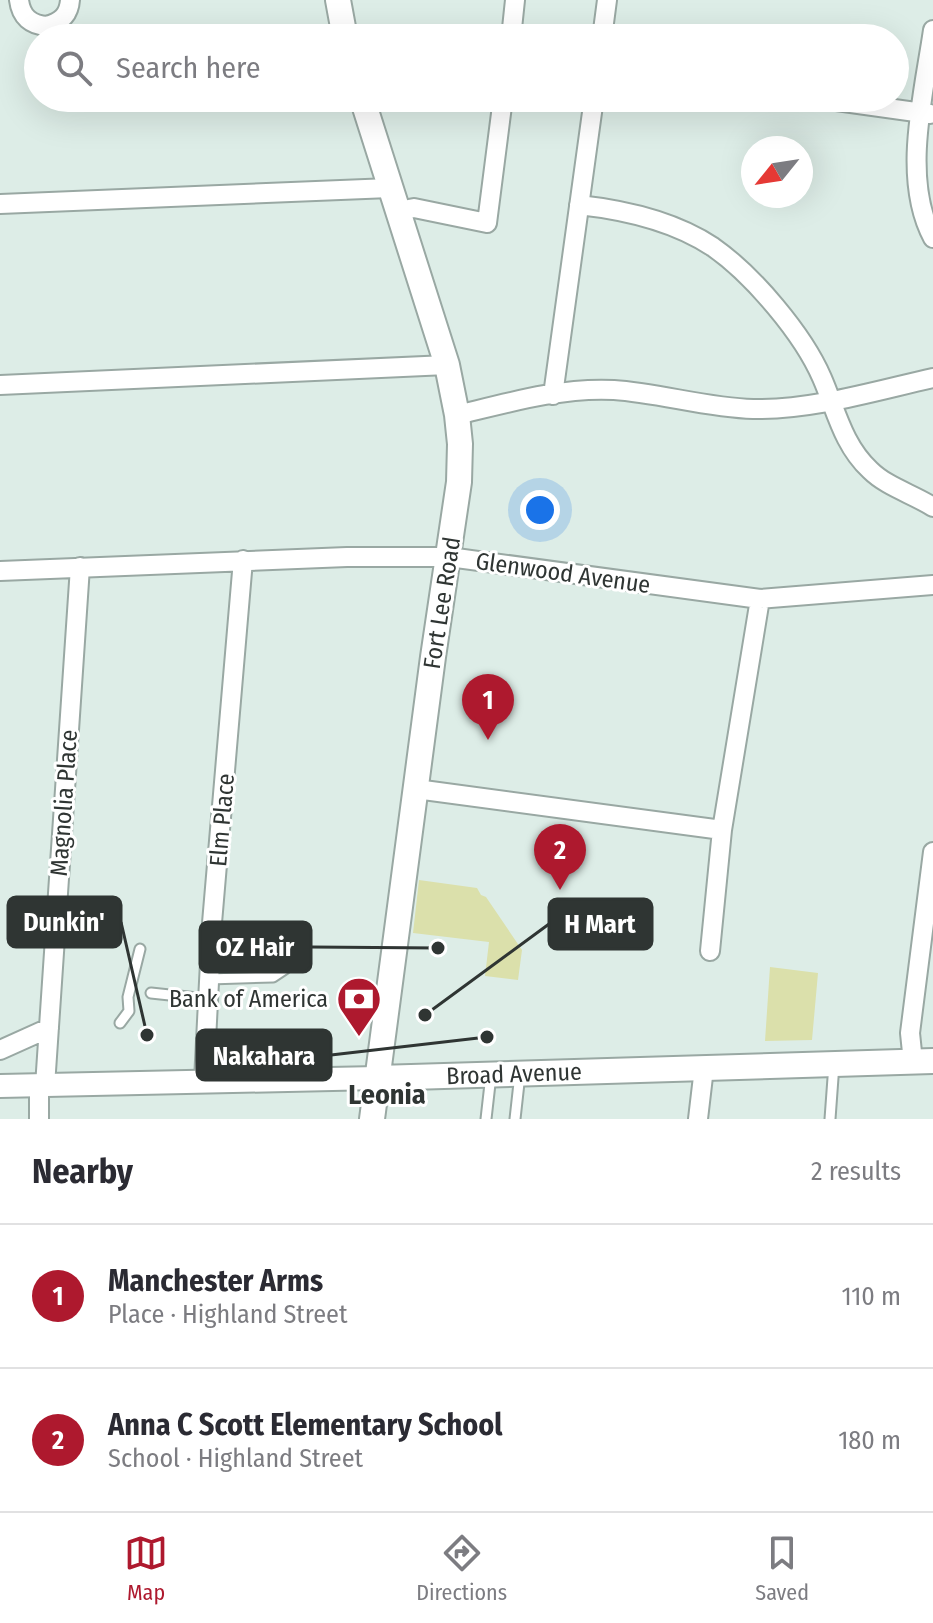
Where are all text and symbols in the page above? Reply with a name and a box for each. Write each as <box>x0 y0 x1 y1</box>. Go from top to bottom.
search box <box>24 24 909 112</box>
icon: search <box>52 46 96 90</box>
text: Search here <box>116 50 261 86</box>
north arrow <box>741 136 813 208</box>
your location <box>520 490 560 530</box>
street label: Fort Lee Road <box>418 535 466 671</box>
street label: Glenwood Avenue <box>474 547 652 599</box>
pin: 1 <box>462 674 514 740</box>
street label: Magnolia Place <box>45 729 83 877</box>
street label: Elm Place <box>204 772 240 868</box>
pin: 2 <box>534 824 586 890</box>
callout: Dunkin' <box>8 897 121 947</box>
callout: H Mart <box>549 899 652 949</box>
text: Dunkin' <box>23 907 105 938</box>
text: H Mart <box>564 909 637 940</box>
callout: OZ Hair <box>200 922 311 972</box>
text: OZ Hair <box>216 932 295 963</box>
bank icon: Bank of America <box>335 975 383 1038</box>
place label: Bank of America <box>169 985 328 1013</box>
callout: Nakahara <box>197 1030 331 1080</box>
text: Nakahara <box>213 1041 315 1072</box>
street label: Broad Avenue <box>446 1058 582 1090</box>
district label: Leonia <box>348 1078 426 1111</box>
text: Nearby <box>32 1151 133 1192</box>
text: 2 results <box>811 1156 901 1187</box>
text: Manchester Arms <box>108 1263 323 1299</box>
text: 1 <box>53 1281 64 1312</box>
text: 110 m <box>841 1281 901 1312</box>
text: Place · Highland Street <box>108 1299 347 1330</box>
text: Anna C Scott Elementary School <box>108 1407 503 1443</box>
text: 2 <box>52 1425 64 1456</box>
text: 180 m <box>838 1425 901 1456</box>
text: School · Highland Street <box>108 1443 363 1474</box>
tab: Map <box>124 1531 168 1606</box>
tab: Directions <box>416 1531 507 1606</box>
tab: Saved <box>755 1531 809 1606</box>

